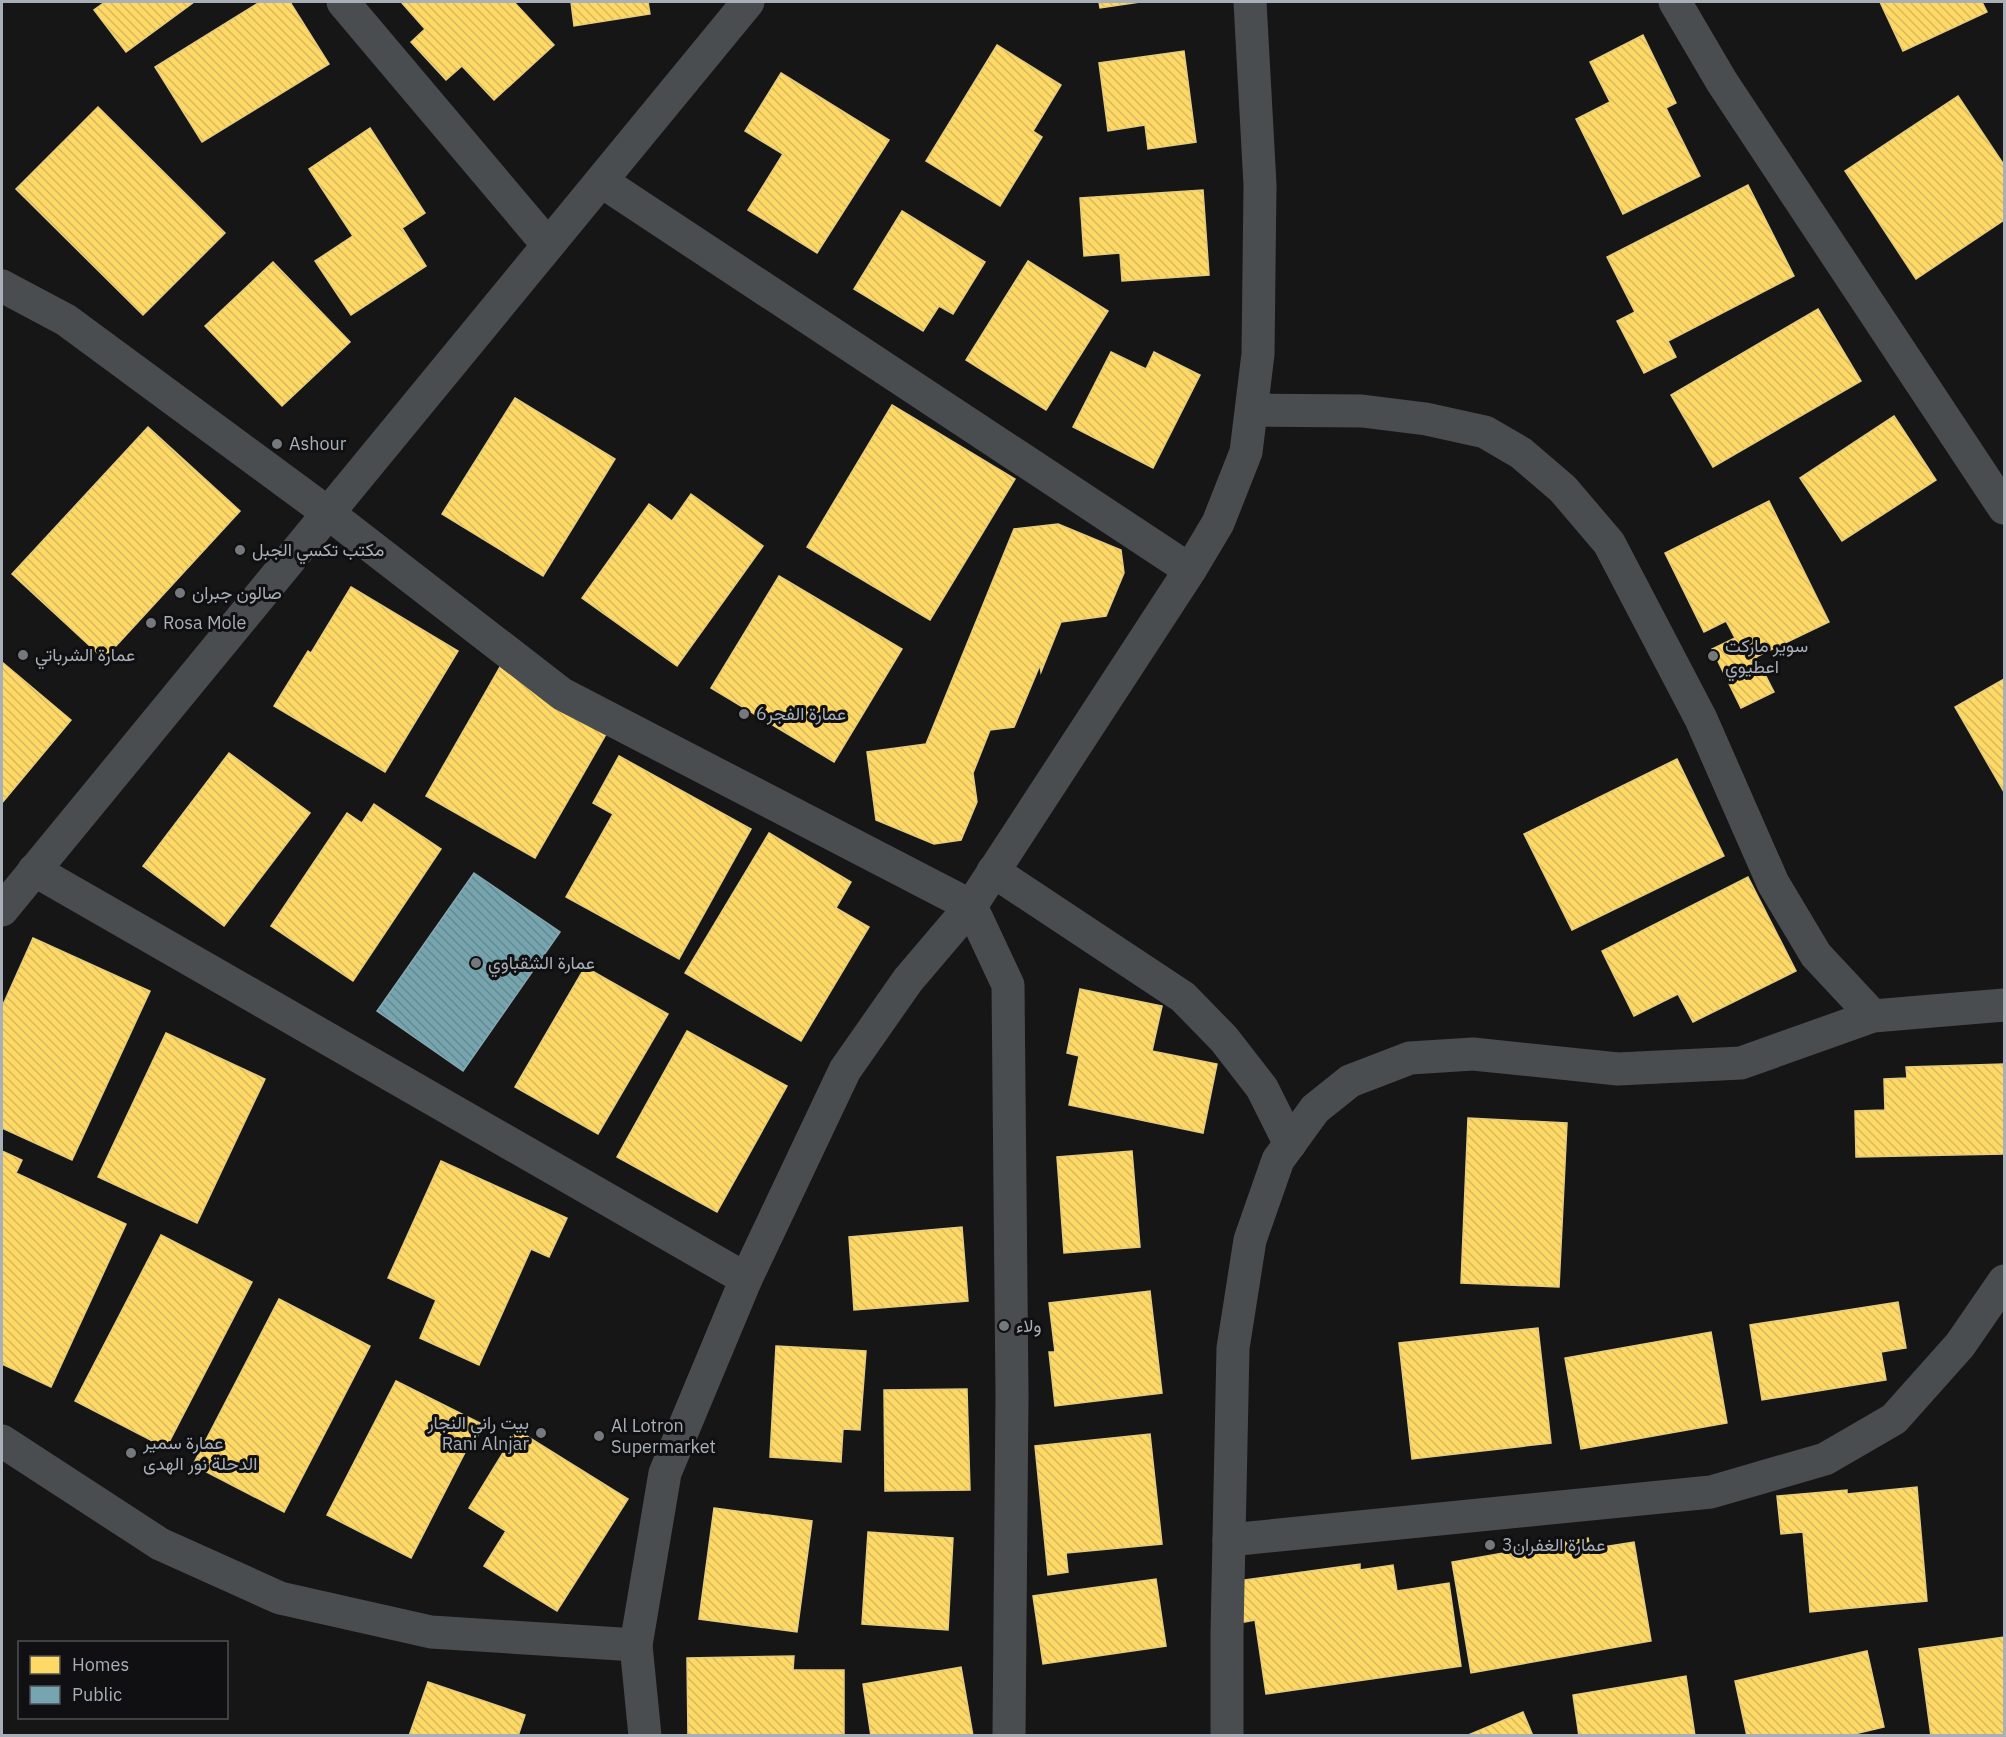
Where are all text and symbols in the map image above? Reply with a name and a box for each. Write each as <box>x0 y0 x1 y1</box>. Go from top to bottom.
place label: Ashour <box>289 432 347 455</box>
marker: Ashour <box>270 437 284 451</box>
place label: مكتب تكسي الجبل <box>252 538 384 565</box>
marker: مكتب تكسي الجبل <box>233 543 247 557</box>
place label: صالون جبران <box>192 581 282 604</box>
marker: صالون جبران <box>173 586 187 600</box>
place label: Rosa Mole <box>163 611 247 634</box>
marker: Rosa Mole <box>144 616 158 630</box>
place label: سوير ماركت اعطيوي <box>1725 634 1808 682</box>
place label: عمارة الشرباتي <box>35 643 135 670</box>
marker: عمارة الشرباتي <box>16 648 30 662</box>
marker: سوير ماركت اعطيوي <box>1706 649 1720 663</box>
place label: عمارة الفجر6 <box>756 702 846 725</box>
marker: عمارة الفجر6 <box>737 707 751 721</box>
place label: عمارة الشقباوي <box>488 951 595 978</box>
marker: عمارة الشقباوي <box>469 956 483 970</box>
place label: ولاء <box>1016 1314 1042 1337</box>
marker: ولاء <box>997 1319 1011 1333</box>
place label: بيت راني النجار Rani Alnjar <box>426 1411 529 1455</box>
place label: Al Lotron Supermarket <box>611 1414 716 1458</box>
marker: بيت راني النجار Rani Alnjar <box>534 1426 548 1440</box>
marker: Al Lotron Supermarket <box>592 1429 606 1443</box>
place label: عمارة سمير الدحلة نور الهدى <box>142 1431 257 1475</box>
marker: عمارة سمير الدحلة نور الهدى <box>124 1446 138 1460</box>
place label: عمارة الغفران3 <box>1502 1533 1605 1556</box>
marker: عمارة الغفران3 <box>1483 1538 1497 1552</box>
legend <box>18 1641 228 1719</box>
text: Homes <box>72 1653 129 1676</box>
text: Public <box>72 1683 122 1706</box>

